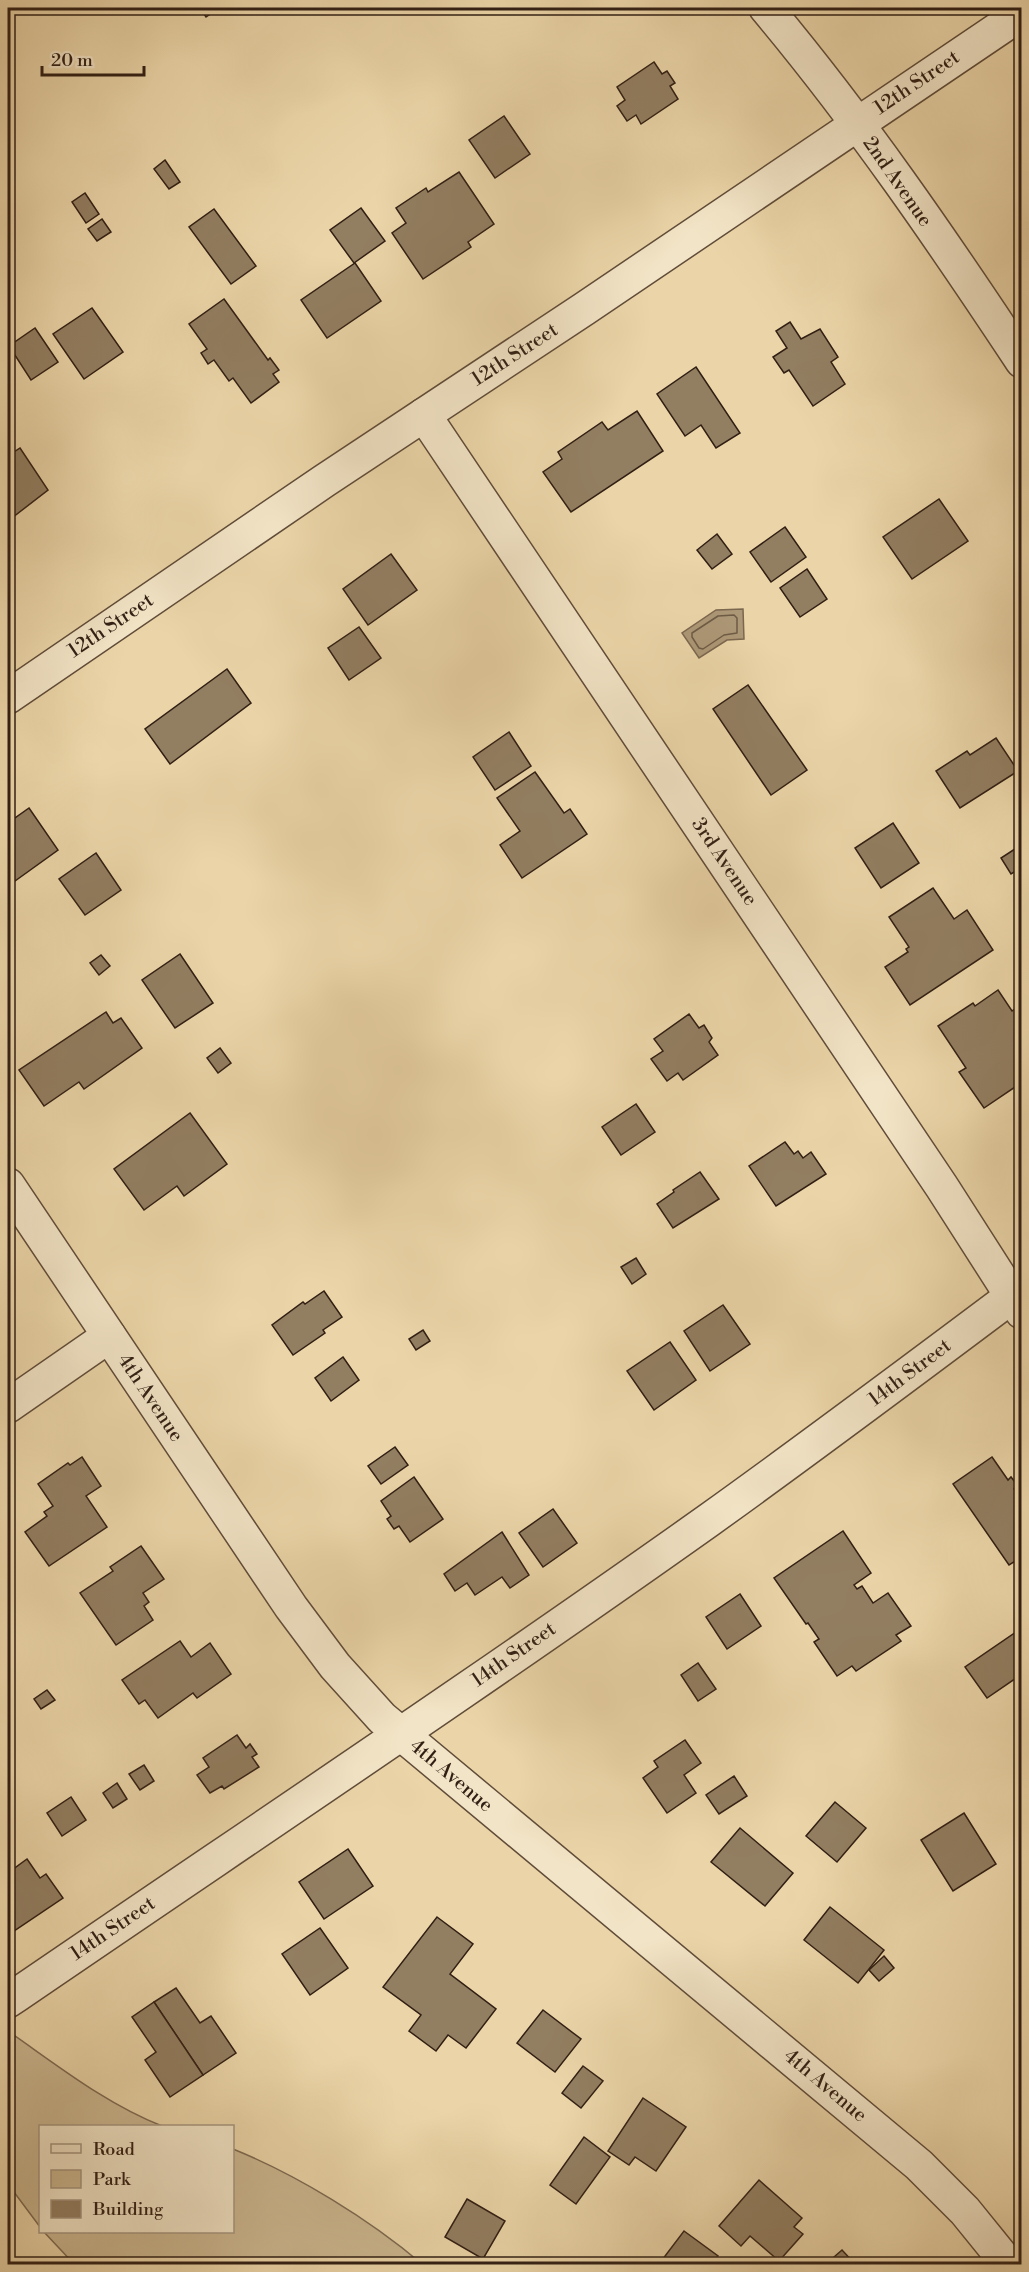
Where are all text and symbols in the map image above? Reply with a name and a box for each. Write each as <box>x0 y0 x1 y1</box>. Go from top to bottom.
scale bar <box>42 39 144 77</box>
street label: 12th Street <box>869 45 965 121</box>
text: 20 m <box>51 49 93 72</box>
street label: 2nd Avenue <box>857 132 937 232</box>
street label: 12th Street <box>467 318 563 392</box>
street label: 12th Street <box>63 588 159 664</box>
street label: 3rd Avenue <box>685 813 763 911</box>
street label: 14th Street <box>864 1334 956 1412</box>
street label: 4th Avenue <box>111 1349 189 1447</box>
street label: 14th Street <box>467 1617 561 1693</box>
street label: 4th Avenue <box>404 1734 498 1818</box>
street label: 14th Street <box>66 1891 160 1967</box>
street label: 4th Avenue <box>778 2044 872 2128</box>
legend <box>39 2125 234 2233</box>
text: Road <box>93 2138 136 2161</box>
text: Park <box>93 2168 132 2191</box>
text: Building <box>92 2198 164 2221</box>

